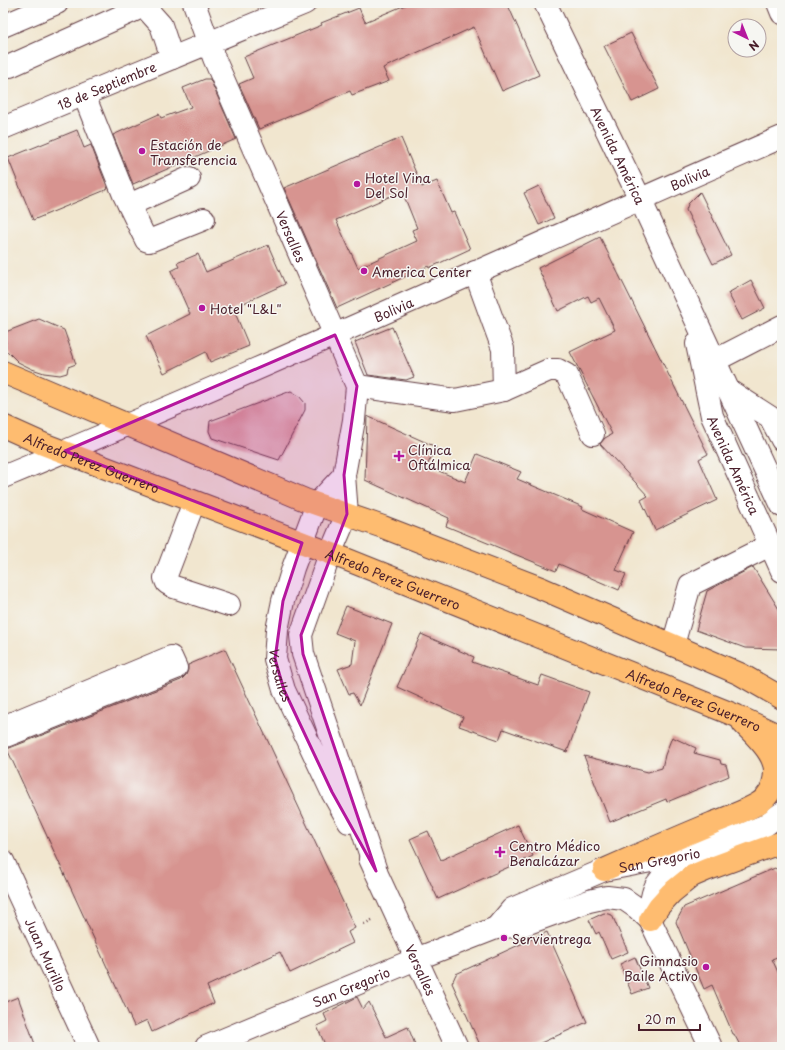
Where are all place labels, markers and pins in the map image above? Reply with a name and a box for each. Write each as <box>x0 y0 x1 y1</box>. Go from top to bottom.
place label: Estación de Transferencia <box>150 135 237 169</box>
marker: Estación de Transferencia <box>137 146 147 156</box>
place label: Hotel Vina Del Sol <box>365 168 432 202</box>
marker: Hotel Vina Del Sol <box>352 179 362 189</box>
place label: America Center <box>372 262 472 281</box>
marker: America Center <box>359 266 369 276</box>
place label: Hotel "L&L" <box>210 299 282 318</box>
marker: Hotel "L&L" <box>197 303 207 313</box>
place label: Clínica Oftálmica <box>408 440 471 474</box>
marker: Clínica Oftálmica <box>393 450 405 462</box>
place label: Centro Médico Benalcázar <box>509 836 600 870</box>
marker: Centro Médico Benalcázar <box>494 846 506 858</box>
place label: Servientrega <box>512 929 592 948</box>
marker: Servientrega <box>499 933 509 943</box>
place label: Gimnasio Baile Activo <box>624 951 698 985</box>
marker: Gimnasio Baile Activo <box>701 962 711 972</box>

